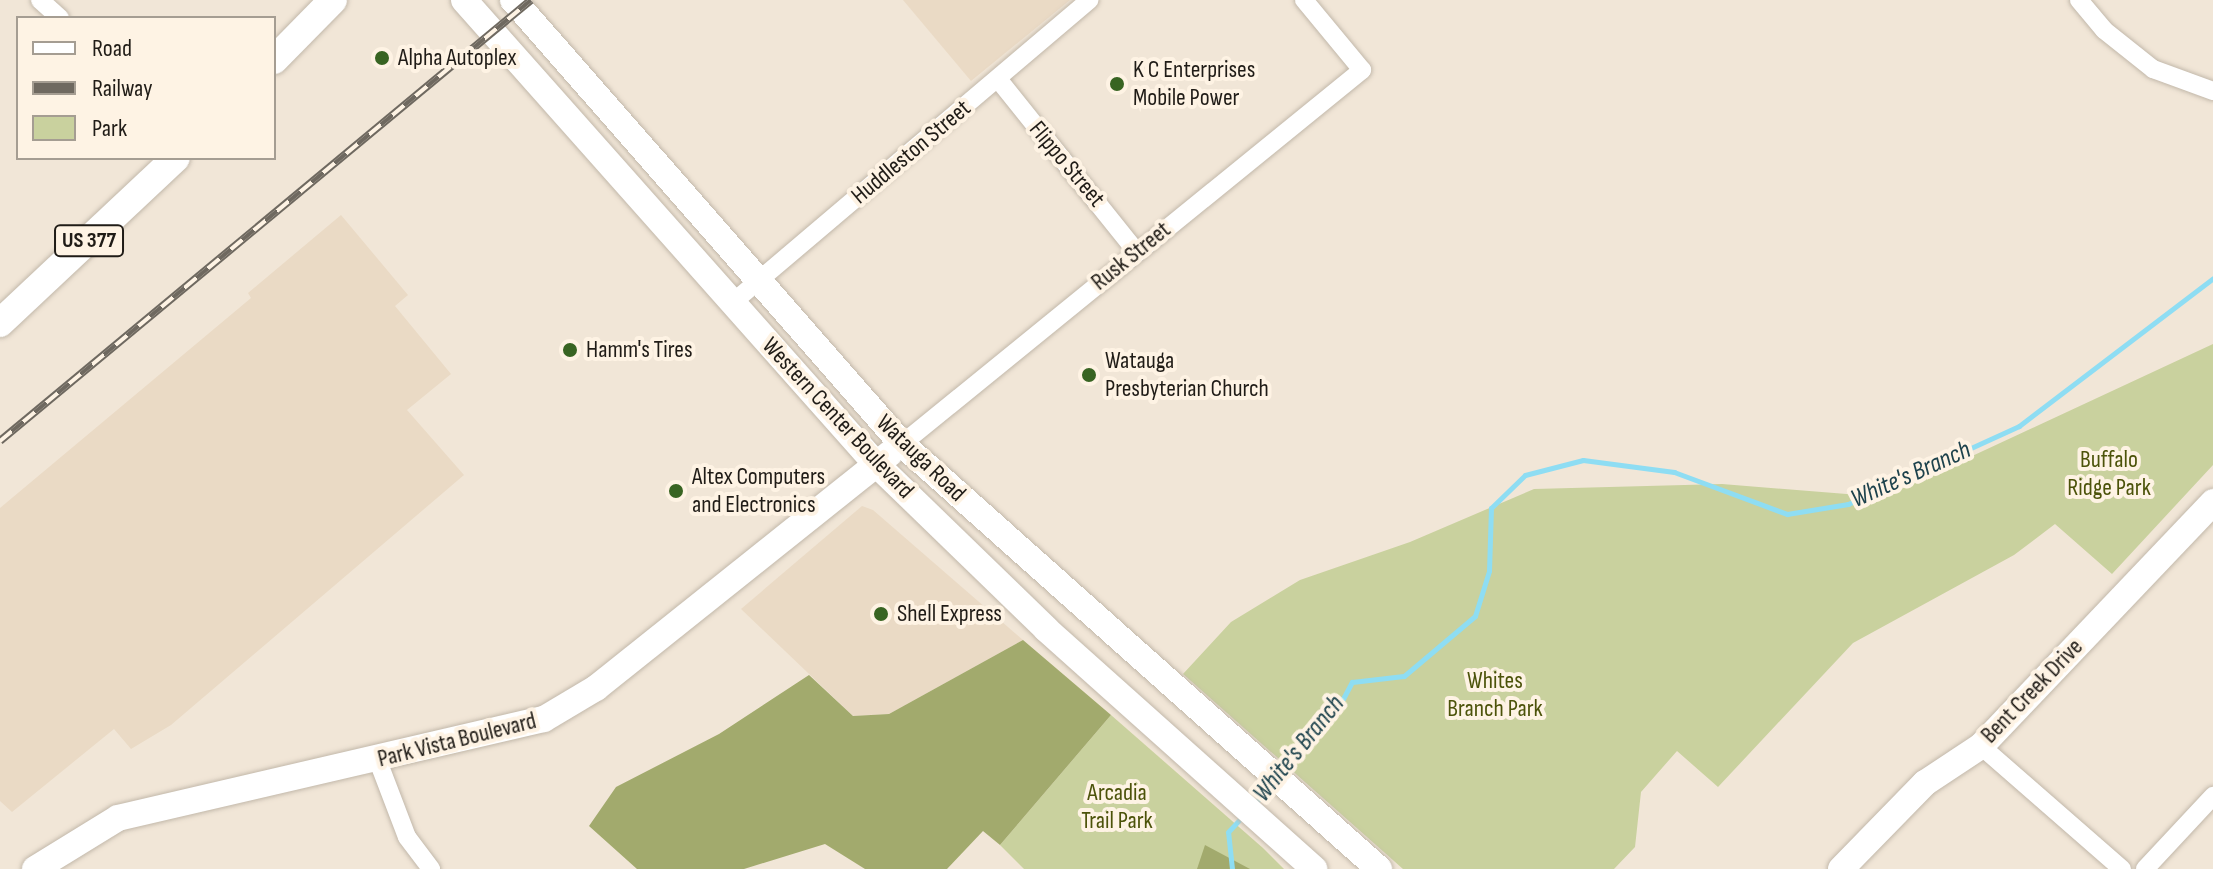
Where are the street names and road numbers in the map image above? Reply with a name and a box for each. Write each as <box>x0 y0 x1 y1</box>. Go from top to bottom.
street label: Huddleston Street <box>846 94 976 210</box>
street label: Flippo Street <box>1023 115 1111 213</box>
street label: Rusk Street <box>1086 215 1176 297</box>
road number: US 377 <box>53 223 125 259</box>
street label: Western Center Boulevard <box>756 332 920 504</box>
street label: Watauga Road <box>870 408 972 508</box>
street label: Bent Creek Drive <box>1975 633 2089 749</box>
street label: Park Vista Boulevard <box>375 706 539 774</box>

